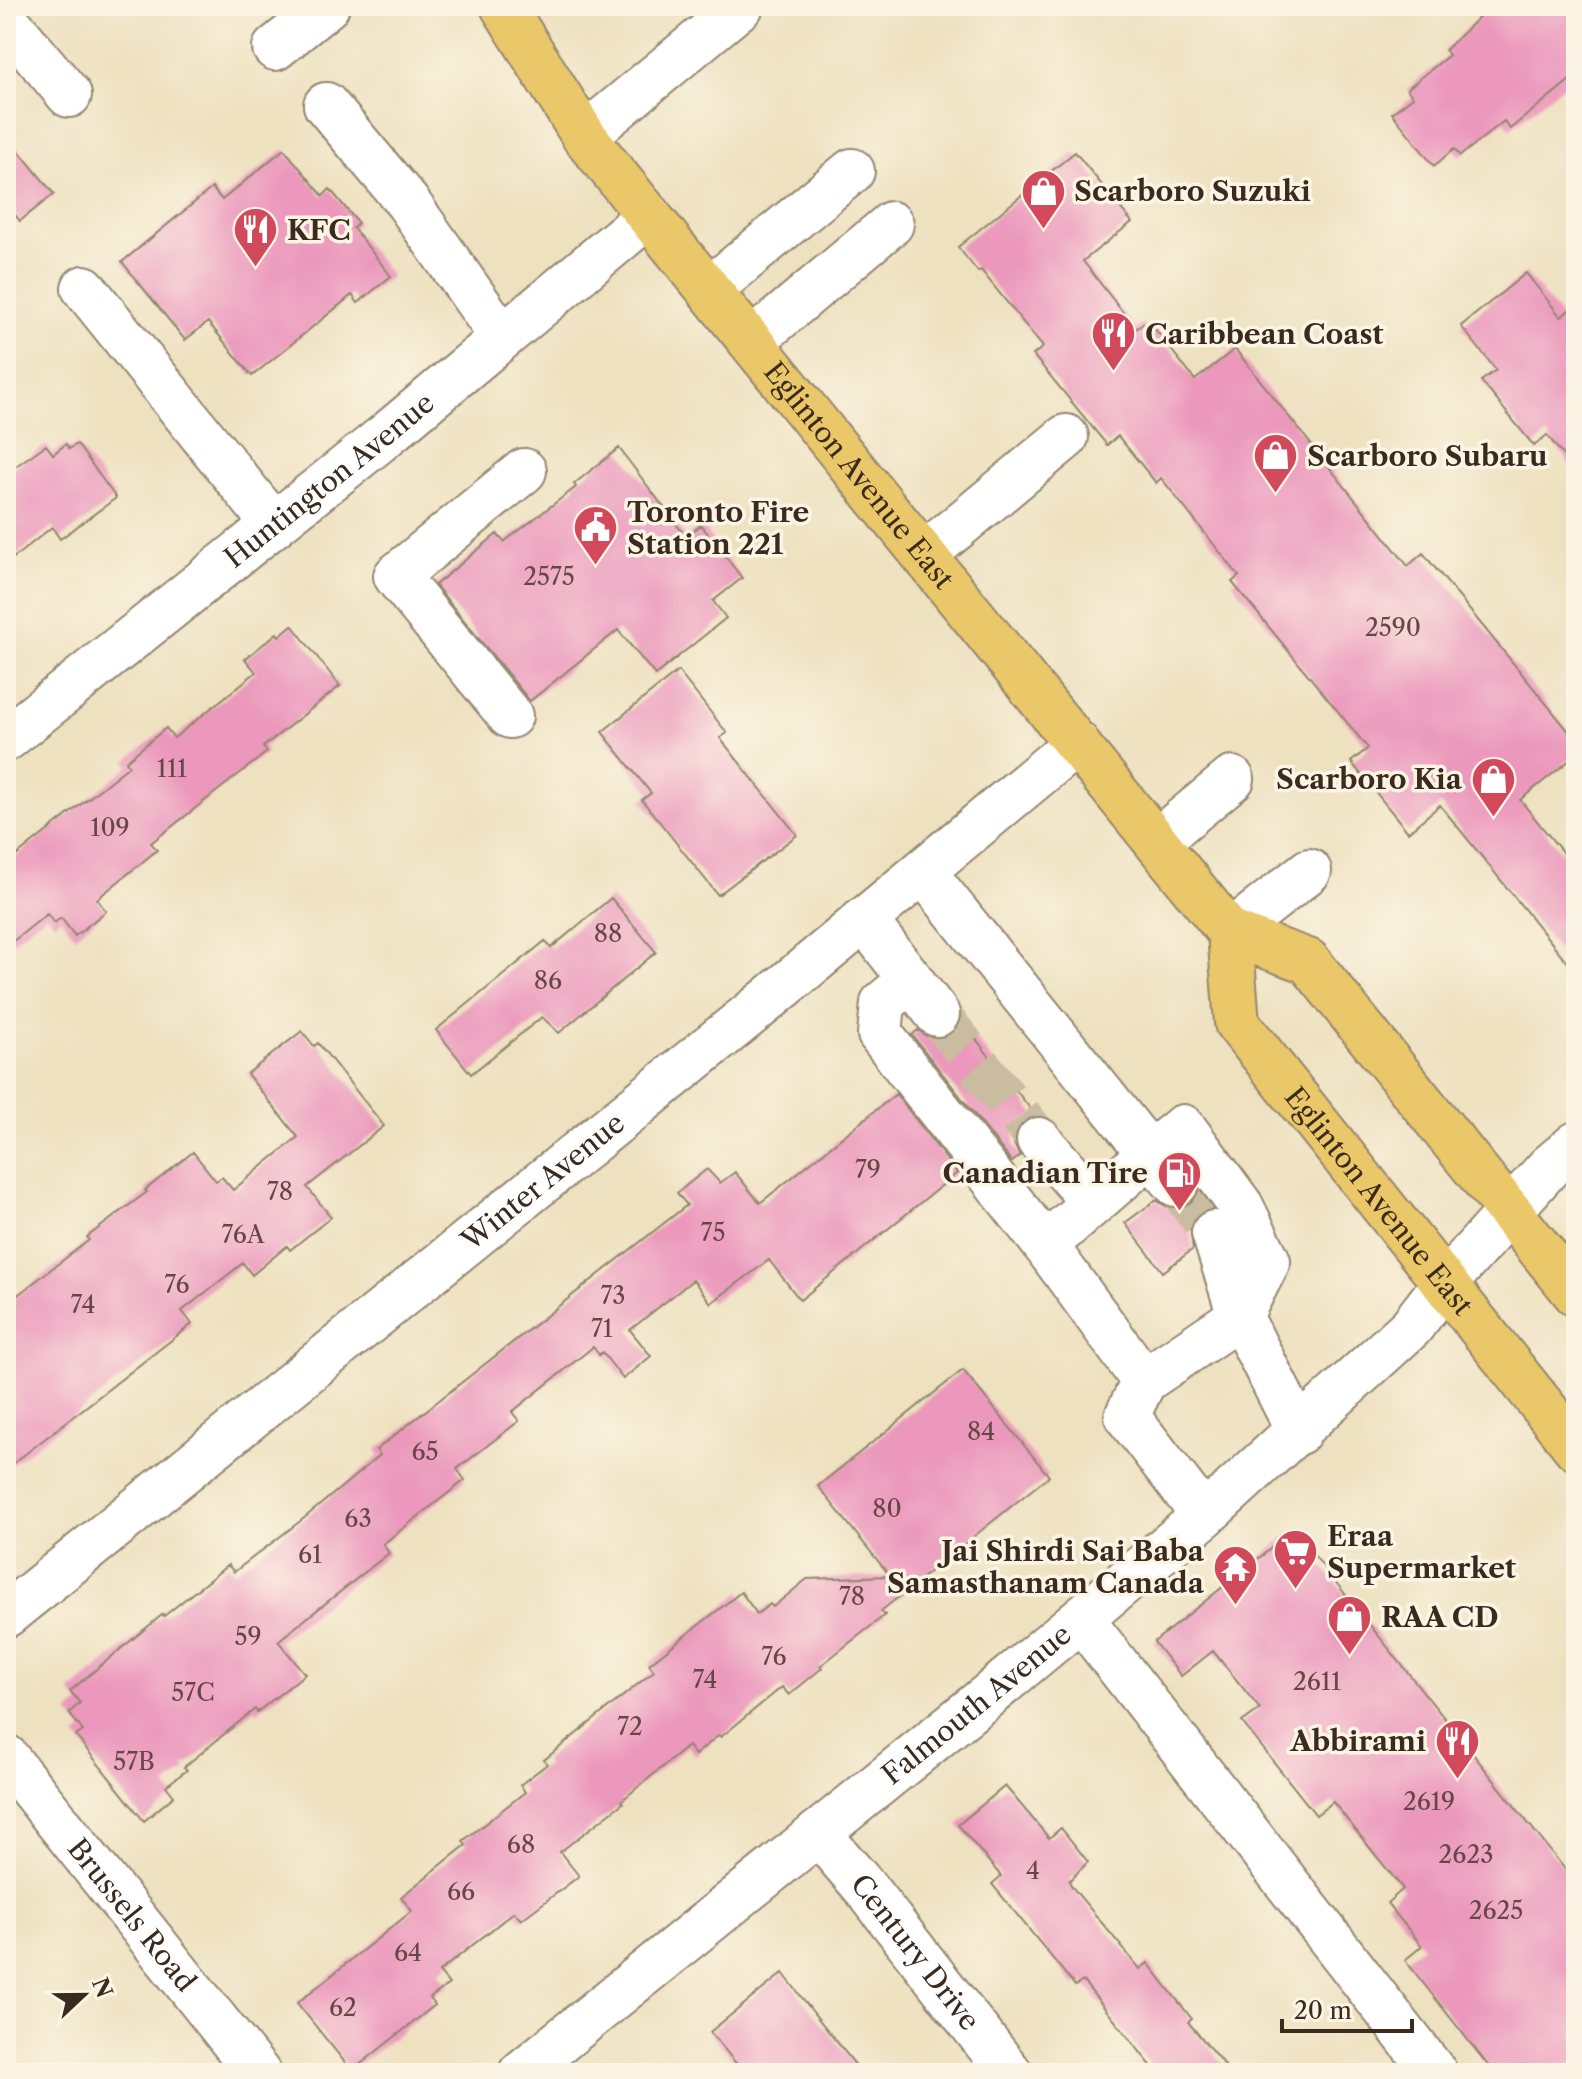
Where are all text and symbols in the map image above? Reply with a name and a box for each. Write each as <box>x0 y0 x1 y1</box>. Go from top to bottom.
shop icon: Scarboro Suzuki <box>1019 167 1067 230</box>
place label: Scarboro Suzuki <box>1074 174 1311 208</box>
restaurant icon: KFC <box>232 206 280 269</box>
place label: KFC <box>287 213 351 247</box>
restaurant icon: Caribbean Coast <box>1090 310 1138 373</box>
place label: Caribbean Coast <box>1145 317 1384 351</box>
street label: Eglinton Avenue East <box>757 355 961 596</box>
street label: Huntington Avenue <box>217 385 441 575</box>
shop icon: Scarboro Subaru <box>1252 432 1300 495</box>
place label: Scarboro Subaru <box>1307 439 1548 473</box>
place label: Toronto Fire Station 221 <box>627 495 809 561</box>
public building icon: Toronto Fire Station 221 <box>572 504 620 567</box>
house number: 2575 <box>523 562 575 591</box>
house number: 2590 <box>1365 613 1421 642</box>
house number: 111 <box>157 754 187 783</box>
shop icon: Scarboro Kia <box>1469 755 1517 818</box>
place label: Scarboro Kia <box>1276 762 1463 796</box>
house number: 109 <box>90 813 130 842</box>
house number: 88 <box>594 919 622 948</box>
house number: 86 <box>534 966 562 995</box>
street label: Eglinton Avenue East <box>1278 1080 1480 1322</box>
street label: Winter Avenue <box>454 1106 631 1258</box>
fuel station icon: Canadian Tire <box>1155 1149 1203 1212</box>
house number: 79 <box>855 1155 881 1184</box>
place label: Canadian Tire <box>942 1156 1148 1190</box>
house number: 78 <box>267 1177 293 1206</box>
house number: 75 <box>701 1218 725 1247</box>
house number: 76A <box>221 1220 266 1249</box>
house number: 76 <box>164 1270 190 1299</box>
house number: 73 <box>600 1281 626 1310</box>
house number: 74 <box>71 1290 95 1319</box>
house number: 71 <box>591 1314 613 1343</box>
house number: 84 <box>967 1417 995 1446</box>
house number: 65 <box>411 1437 439 1466</box>
house number: 80 <box>872 1494 902 1523</box>
house number: 63 <box>344 1504 372 1533</box>
place label: Eraa Supermarket <box>1327 1519 1517 1585</box>
supermarket icon: Eraa Supermarket <box>1272 1528 1320 1591</box>
place label: Jai Shirdi Sai Baba Samasthanam Canada <box>887 1534 1205 1600</box>
house number: 61 <box>298 1540 322 1569</box>
temple icon: Jai Shirdi Sai Baba Samasthanam Canada <box>1211 1543 1259 1606</box>
house number: 78 <box>839 1582 865 1611</box>
shop icon: RAA CD <box>1326 1593 1374 1656</box>
place label: RAA CD <box>1381 1600 1499 1634</box>
street label: Falmouth Avenue <box>875 1617 1078 1792</box>
house number: 59 <box>234 1622 262 1651</box>
house number: 76 <box>761 1642 787 1671</box>
house number: 74 <box>693 1665 717 1694</box>
house number: 2611 <box>1293 1667 1341 1696</box>
house number: 57C <box>171 1678 215 1707</box>
house number: 72 <box>617 1712 643 1741</box>
restaurant icon: Abbirami <box>1433 1717 1481 1780</box>
place label: Abbirami <box>1289 1724 1426 1758</box>
house number: 57B <box>113 1747 155 1776</box>
house number: 2619 <box>1403 1787 1455 1816</box>
house number: 68 <box>507 1830 535 1859</box>
street label: Brussels Road <box>61 1832 203 1998</box>
house number: 2623 <box>1439 1840 1493 1869</box>
house number: 4 <box>1026 1856 1040 1885</box>
street label: Century Drive <box>844 1867 987 2037</box>
house number: 66 <box>447 1877 475 1906</box>
house number: 2625 <box>1469 1896 1523 1925</box>
house number: 64 <box>394 1938 422 1967</box>
north arrow <box>44 1955 124 2035</box>
text: N <box>86 1974 118 2002</box>
scale bar <box>1282 1983 1412 2033</box>
house number: 62 <box>329 1993 357 2022</box>
text: 20 m <box>1294 1996 1352 2025</box>

